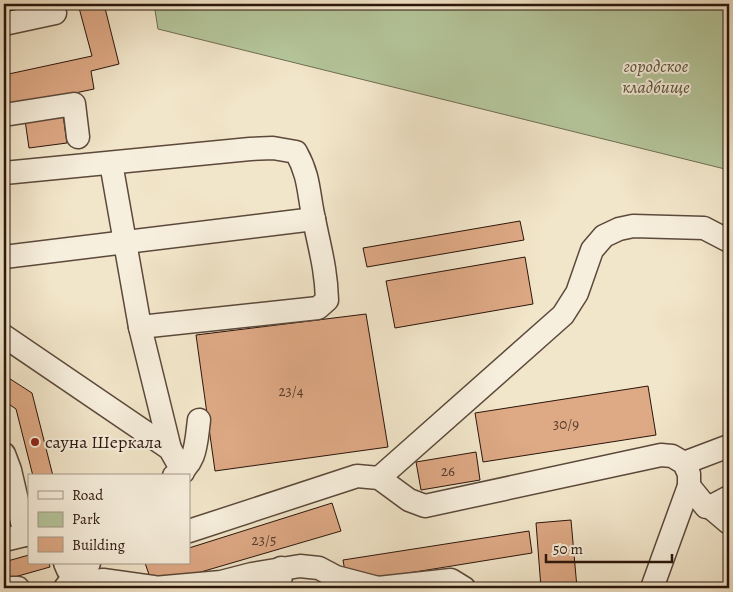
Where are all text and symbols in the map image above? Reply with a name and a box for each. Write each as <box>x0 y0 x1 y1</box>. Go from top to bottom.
park label: городское кладбище <box>622 54 690 99</box>
house number: 23/4 <box>278 381 304 401</box>
house number: 30/9 <box>553 414 579 434</box>
place label: сауна Шеркала <box>45 430 163 454</box>
marker: сауна Шеркала <box>29 436 41 448</box>
house number: 26 <box>441 461 455 481</box>
legend <box>28 474 190 564</box>
text: Road <box>72 485 104 505</box>
text: Park <box>72 509 101 529</box>
house number: 23/5 <box>252 530 276 550</box>
scale bar <box>546 532 672 564</box>
text: Building <box>72 535 125 555</box>
text: 50 m <box>553 539 583 559</box>

